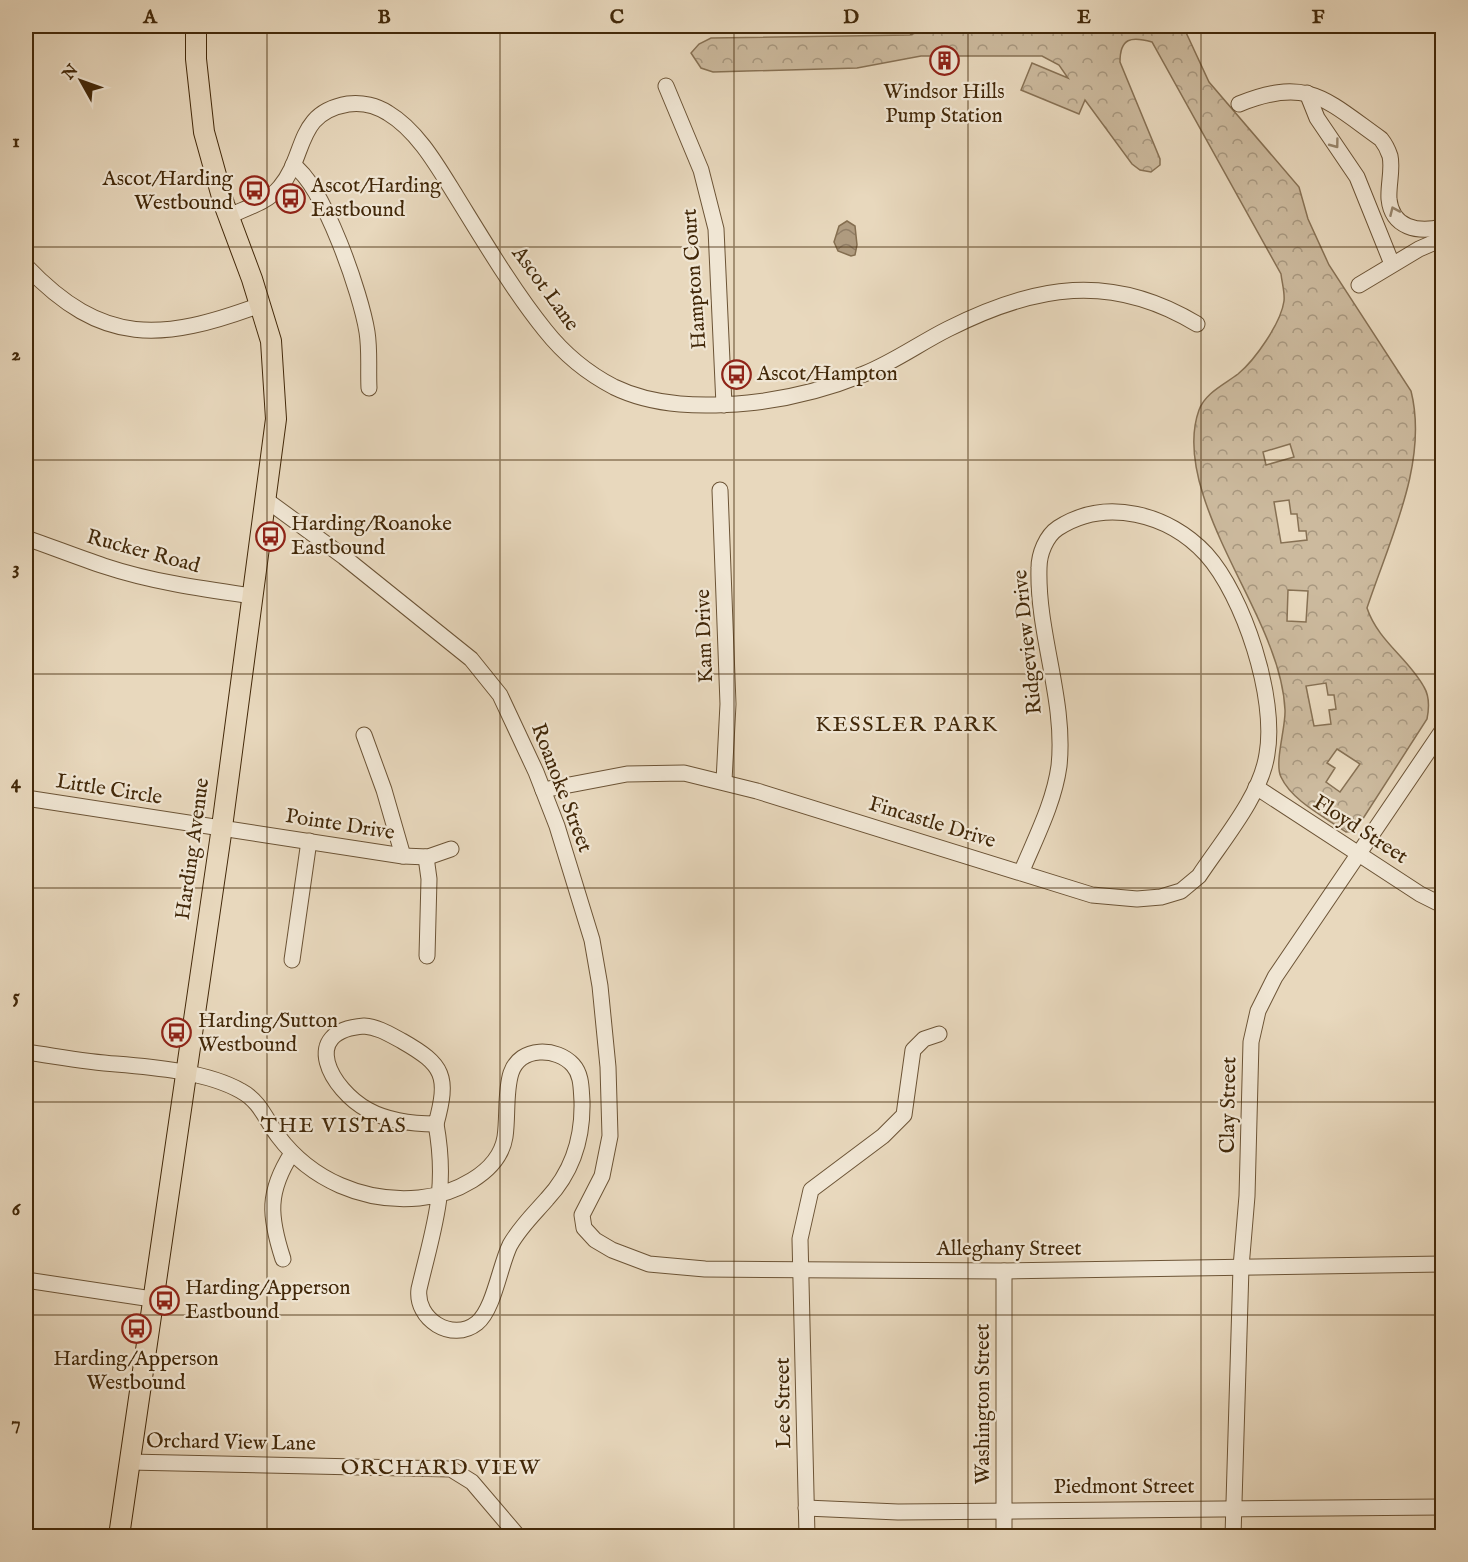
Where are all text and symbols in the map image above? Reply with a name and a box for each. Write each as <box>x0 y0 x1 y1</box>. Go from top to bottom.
text: A <box>142 5 158 30</box>
text: B <box>377 5 391 30</box>
text: C <box>610 5 624 30</box>
text: D <box>843 5 859 30</box>
text: E <box>1077 5 1091 30</box>
text: F <box>1312 5 1325 30</box>
building icon: Windsor Hills Pump Station <box>928 45 960 77</box>
north arrow <box>51 51 111 111</box>
text: N <box>58 61 83 85</box>
place label: Windsor Hills Pump Station <box>883 79 1005 130</box>
text: 1 <box>12 129 20 154</box>
one-way arrow <box>1328 137 1339 148</box>
place label: Ascot/Harding Westbound <box>102 166 234 217</box>
place label: Ascot/Harding Eastbound <box>310 173 442 224</box>
bus stop icon: Ascot/Harding Westbound <box>238 175 270 207</box>
bus stop icon: Ascot/Harding Eastbound <box>274 182 306 214</box>
one-way arrow <box>1389 206 1401 217</box>
street label: Hampton Court <box>677 208 713 350</box>
street label: Ascot Lane <box>505 240 585 337</box>
text: 2 <box>11 342 21 367</box>
bus stop icon: Ascot/Hampton <box>720 358 752 390</box>
place label: Ascot/Hampton <box>756 361 898 388</box>
place label: Harding/Roanoke Eastbound <box>291 511 452 562</box>
bus stop icon: Harding/Roanoke Eastbound <box>254 520 286 552</box>
street label: Rucker Road <box>83 524 203 580</box>
text: 3 <box>12 556 20 581</box>
street label: Ridgeview Drive <box>1007 568 1049 716</box>
street label: Kam Drive <box>690 588 720 683</box>
district label: KESSLER PARK <box>815 711 999 739</box>
street label: Roanoke Street <box>524 720 598 856</box>
street label: Little Circle <box>54 768 164 812</box>
text: 4 <box>11 770 22 795</box>
street label: Harding Avenue <box>170 776 216 922</box>
street label: Floyd Street <box>1307 789 1413 871</box>
street label: Fincastle Drive <box>865 791 999 855</box>
street label: Pointe Drive <box>284 803 397 847</box>
text: 5 <box>12 984 20 1009</box>
place label: Harding/Sutton Westbound <box>198 1008 338 1059</box>
bus stop icon: Harding/Sutton Westbound <box>161 1017 193 1049</box>
street label: Clay Street <box>1215 1056 1243 1154</box>
district label: THE VISTAS <box>261 1112 407 1140</box>
text: 6 <box>12 1197 22 1222</box>
street label: Alleghany Street <box>935 1236 1082 1263</box>
place label: Harding/Apperson Eastbound <box>185 1275 351 1326</box>
bus stop icon: Harding/Apperson Eastbound <box>148 1284 180 1316</box>
bus stop icon: Harding/Apperson Westbound <box>120 1312 152 1344</box>
street label: Washington Street <box>970 1324 997 1484</box>
place label: Harding/Apperson Westbound <box>53 1346 219 1397</box>
street label: Lee Street <box>770 1357 798 1449</box>
text: 7 <box>11 1411 21 1436</box>
street label: Orchard View Lane <box>146 1428 317 1458</box>
district label: ORCHARD VIEW <box>341 1454 541 1482</box>
street label: Piedmont Street <box>1054 1474 1194 1501</box>

